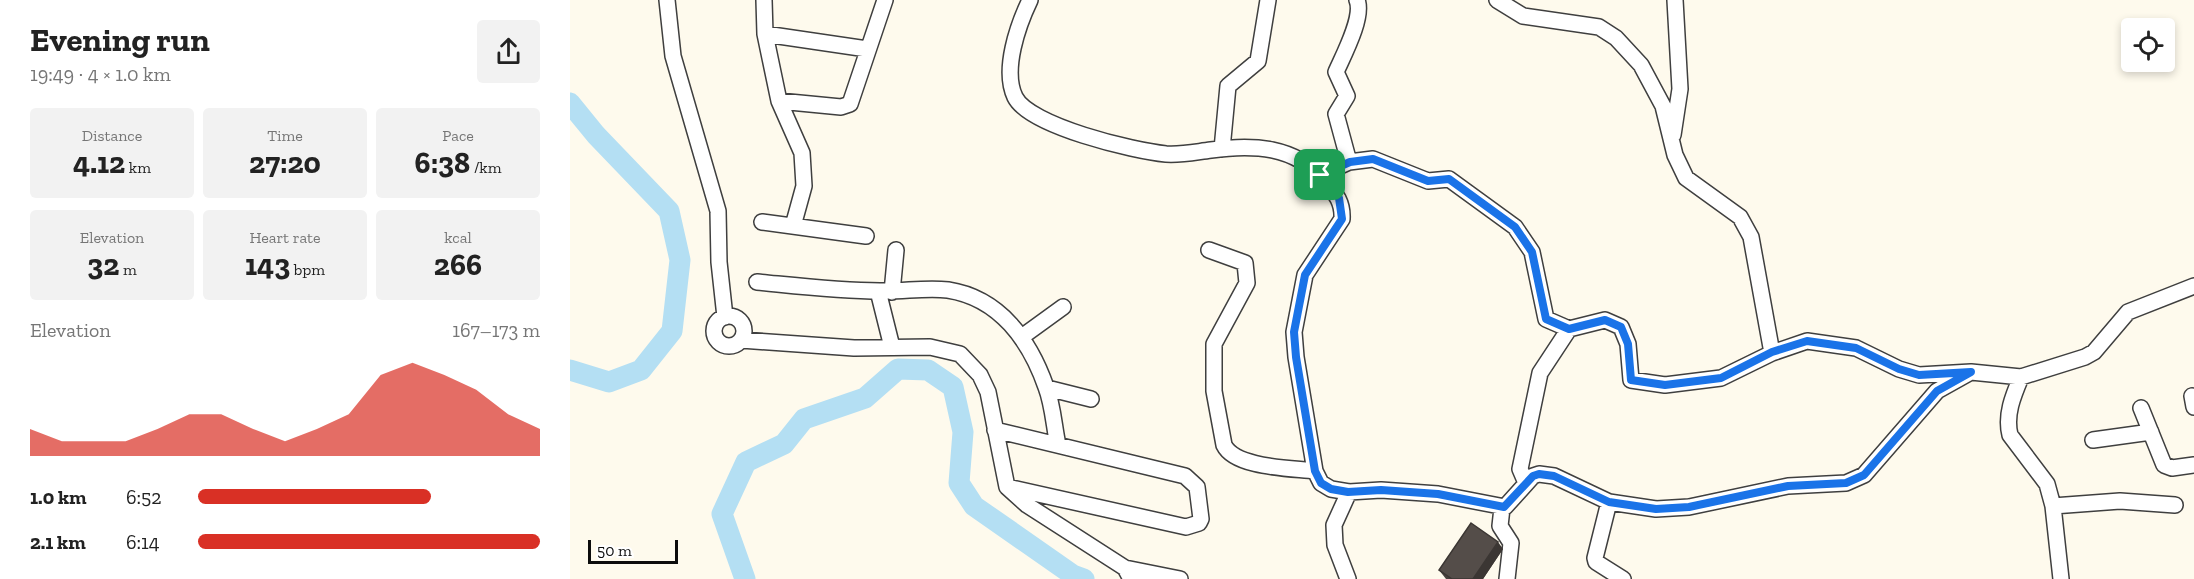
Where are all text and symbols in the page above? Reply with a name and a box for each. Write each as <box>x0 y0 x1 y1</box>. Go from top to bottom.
map controls <box>2121 18 2175 72</box>
button: locate <box>2121 18 2175 72</box>
text: Evening run <box>30 20 210 59</box>
button: share <box>477 20 540 83</box>
text: 19:49 · 4 × 1.0 km <box>30 62 171 86</box>
text: Distance <box>82 126 142 145</box>
text: Time <box>267 126 303 145</box>
text: Pace <box>442 126 474 145</box>
text: 4.12 <box>73 145 125 181</box>
text: 27:20 <box>249 145 321 181</box>
text: 6:38 <box>415 145 470 181</box>
pin <box>1294 149 1345 200</box>
text: km <box>125 158 151 177</box>
text: /km <box>470 158 501 177</box>
icon: arrive <box>1303 158 1336 191</box>
text: Elevation <box>80 228 144 247</box>
text: Heart rate <box>249 228 321 247</box>
text: kcal <box>444 228 472 247</box>
text: 32 <box>87 247 119 283</box>
text: 143 <box>245 247 290 283</box>
text: 266 <box>434 247 482 283</box>
text: m <box>119 260 137 279</box>
text: bpm <box>290 260 325 279</box>
text: Elevation <box>30 318 111 342</box>
text: 167–173 m <box>452 318 540 342</box>
text: 1.0 km <box>30 485 86 509</box>
text: 6:52 <box>126 485 162 509</box>
text: 2.1 km <box>30 530 86 554</box>
text: 6:14 <box>126 530 160 554</box>
scale bar <box>588 537 678 564</box>
text: 50 m <box>597 541 632 560</box>

